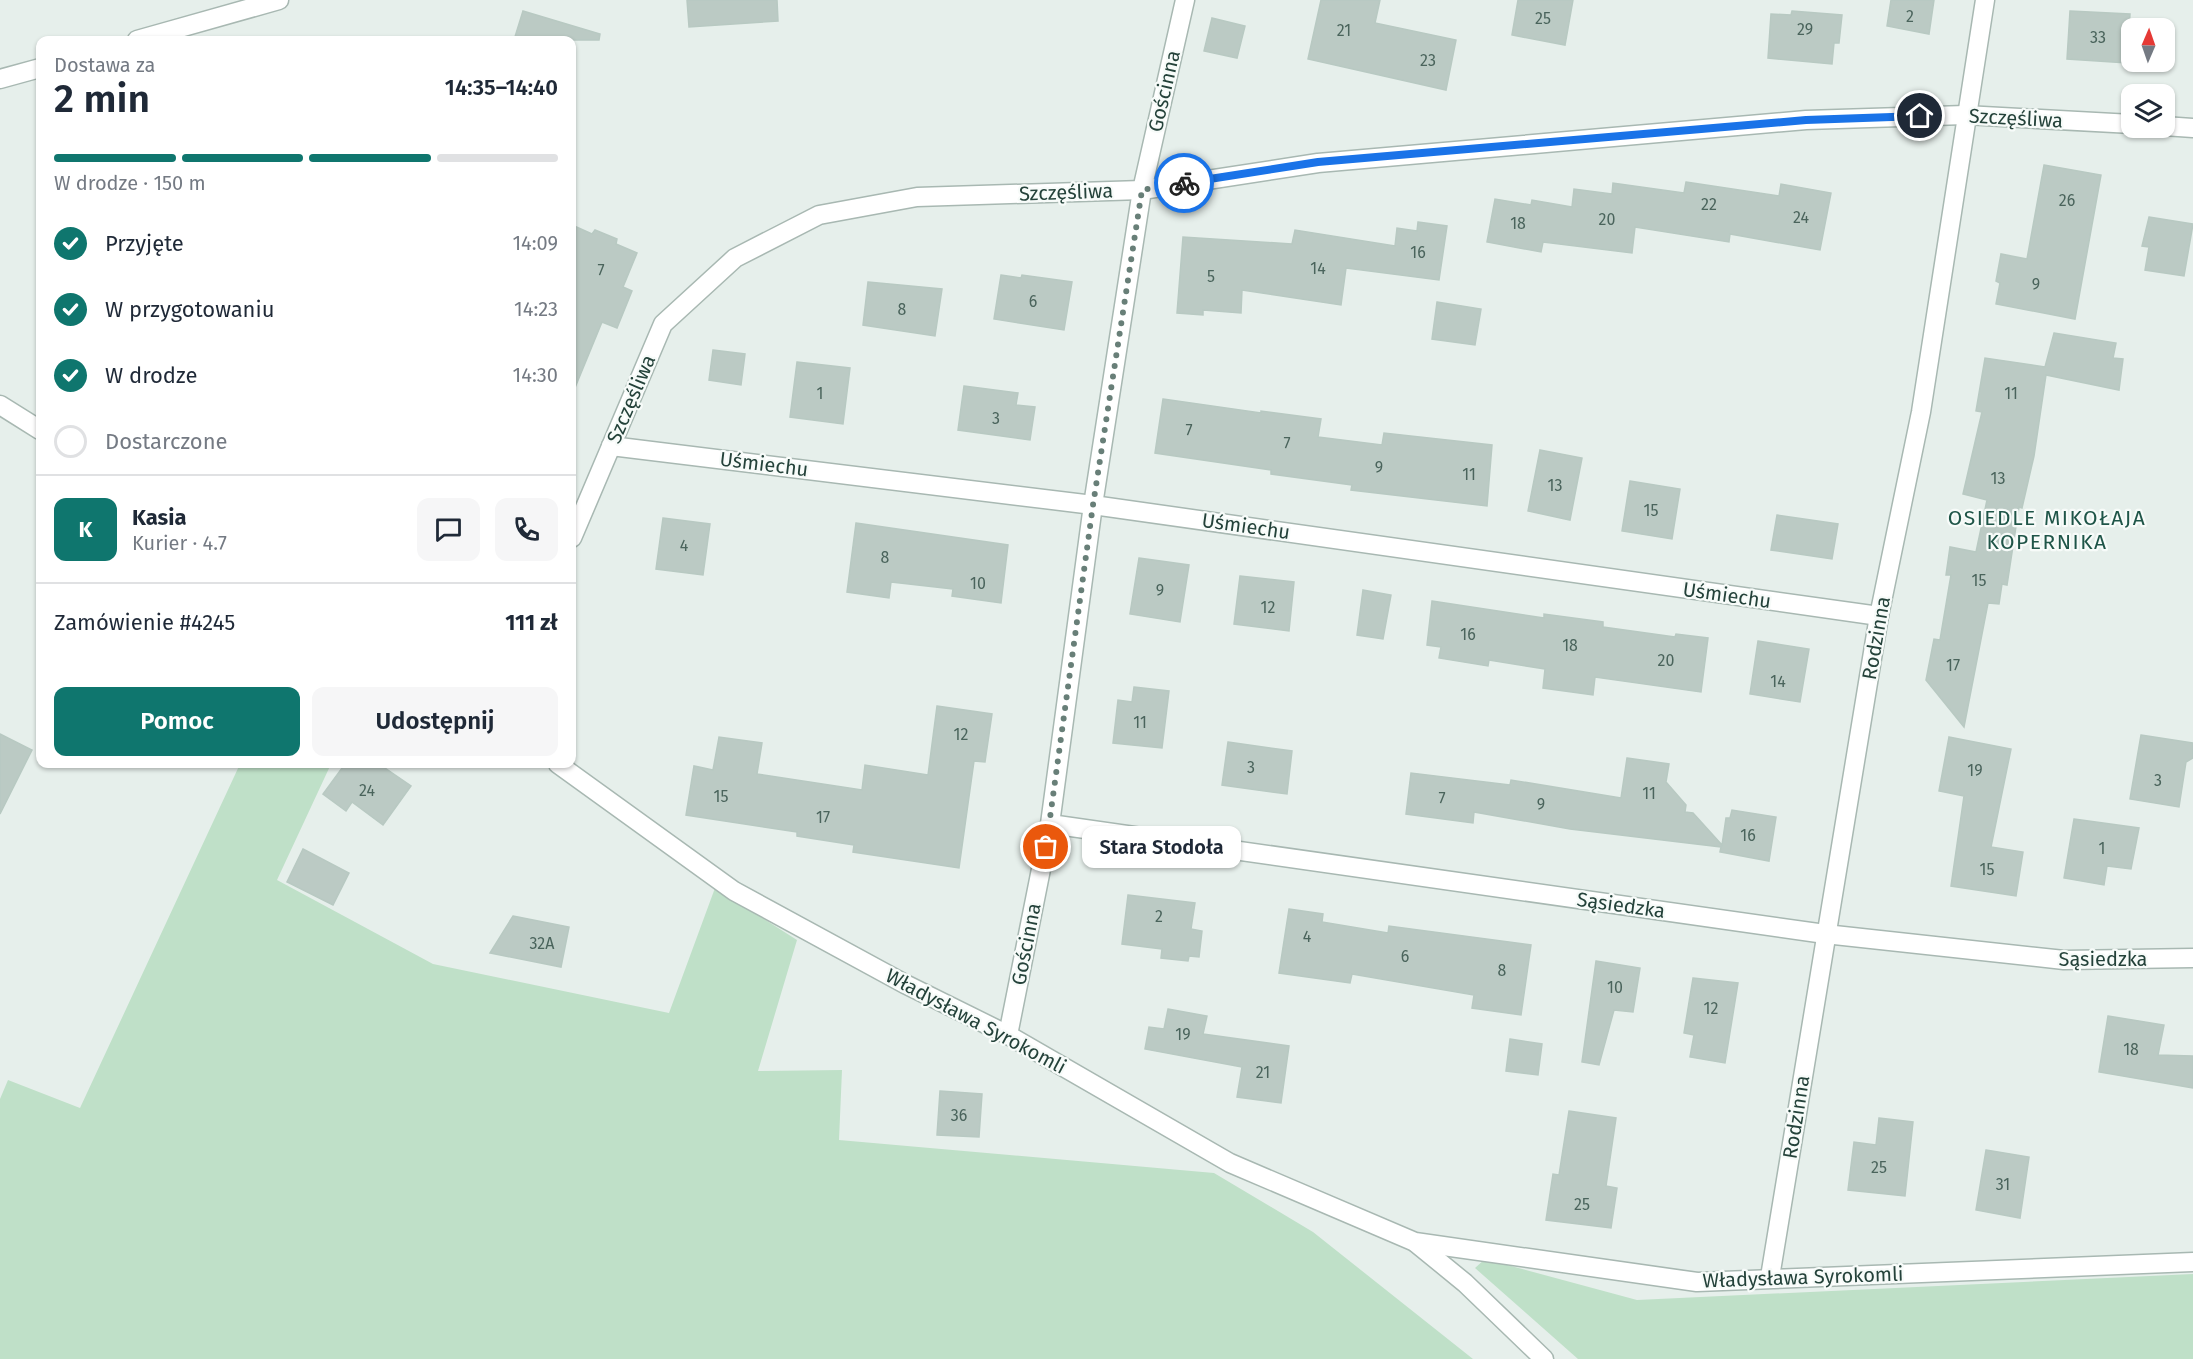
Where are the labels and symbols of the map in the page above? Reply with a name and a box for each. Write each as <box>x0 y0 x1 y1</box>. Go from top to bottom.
house number: 2 <box>1906 7 1914 26</box>
house number: 25 <box>1535 9 1551 28</box>
north arrow <box>2121 18 2175 72</box>
house number: 29 <box>1797 20 1813 39</box>
house number: 21 <box>1337 21 1351 40</box>
house number: 33 <box>2090 28 2106 47</box>
street label: Gościnna <box>1143 48 1185 134</box>
house number: 23 <box>1420 51 1436 70</box>
pin <box>1894 90 1945 141</box>
street label: Szczęśliwa <box>1968 104 2064 132</box>
courier <box>1154 153 1214 213</box>
street label: Szczęśliwa <box>1019 178 1113 206</box>
house number: 26 <box>2059 191 2075 210</box>
house number: 22 <box>1701 195 1717 214</box>
house number: 24 <box>1793 208 1809 227</box>
house number: 20 <box>1599 210 1615 229</box>
house number: 18 <box>1510 214 1526 233</box>
house number: 16 <box>1410 243 1426 262</box>
house number: 14 <box>1310 259 1326 278</box>
house number: 7 <box>597 261 605 280</box>
house number: 5 <box>1207 267 1215 286</box>
house number: 9 <box>2032 275 2040 294</box>
house number: 6 <box>1029 292 1037 311</box>
house number: 8 <box>898 300 907 319</box>
street label: Szczęśliwa <box>602 351 660 447</box>
house number: 1 <box>817 384 823 403</box>
house number: 11 <box>2004 384 2018 403</box>
house number: 3 <box>992 409 1000 428</box>
house number: 7 <box>1185 421 1193 440</box>
house number: 7 <box>1283 434 1291 453</box>
street label: Uśmiechu <box>718 447 810 481</box>
house number: 9 <box>1375 458 1383 477</box>
house number: 11 <box>1462 465 1476 484</box>
house number: 13 <box>1991 469 2005 488</box>
house number: 13 <box>1548 476 1562 495</box>
house number: 15 <box>1644 501 1658 520</box>
district label: OSIEDLE MIKOŁAJA KOPERNIKA <box>1948 505 2146 555</box>
street label: Uśmiechu <box>1200 508 1292 544</box>
house number: 4 <box>680 536 689 555</box>
house number: 8 <box>881 548 890 567</box>
house number: 15 <box>1972 571 1986 590</box>
house number: 10 <box>970 574 986 593</box>
street label: Uśmiechu <box>1681 577 1773 613</box>
house number: 9 <box>1156 581 1164 600</box>
street label: Rodzinna <box>1857 594 1895 682</box>
house number: 12 <box>1261 598 1275 617</box>
house number: 16 <box>1460 625 1476 644</box>
house number: 18 <box>1562 636 1578 655</box>
house number: 20 <box>1658 651 1674 670</box>
house number: 17 <box>1946 656 1960 675</box>
house number: 14 <box>1770 672 1786 691</box>
house number: 11 <box>1133 713 1147 732</box>
house number: 12 <box>954 725 968 744</box>
house number: 3 <box>1247 758 1255 777</box>
house number: 19 <box>1967 761 1983 780</box>
house number: 3 <box>2154 771 2162 790</box>
house number: 24 <box>359 781 375 800</box>
house number: 11 <box>1642 784 1656 803</box>
house number: 15 <box>714 787 728 806</box>
house number: 7 <box>1438 789 1446 808</box>
house number: 9 <box>1537 795 1545 814</box>
house number: 17 <box>816 808 830 827</box>
pin <box>1020 821 1071 872</box>
callout: Stara Stodoła <box>1082 826 1241 868</box>
house number: 16 <box>1740 826 1756 845</box>
house number: 1 <box>2099 839 2105 858</box>
house number: 15 <box>1980 860 1994 879</box>
street label: Sąsiedzka <box>1575 887 1667 923</box>
street label: Gościnna <box>1006 901 1046 987</box>
house number: 2 <box>1155 907 1163 926</box>
house number: 4 <box>1303 927 1312 946</box>
house number: 32A <box>530 934 555 953</box>
house number: 6 <box>1401 947 1409 966</box>
street label: Sąsiedzka <box>2059 947 2147 971</box>
house number: 8 <box>1498 961 1507 980</box>
street label: Władysława Syrokomli <box>882 963 1070 1079</box>
house number: 10 <box>1607 978 1623 997</box>
house number: 12 <box>1704 999 1718 1018</box>
house number: 19 <box>1175 1025 1191 1044</box>
house number: 18 <box>2123 1040 2139 1059</box>
house number: 21 <box>1256 1063 1270 1082</box>
street label: Rodzinna <box>1778 1074 1814 1160</box>
house number: 36 <box>951 1106 967 1125</box>
house number: 25 <box>1871 1158 1887 1177</box>
house number: 31 <box>1996 1175 2010 1194</box>
house number: 25 <box>1574 1195 1590 1214</box>
street label: Władysława Syrokomli <box>1702 1261 1904 1293</box>

